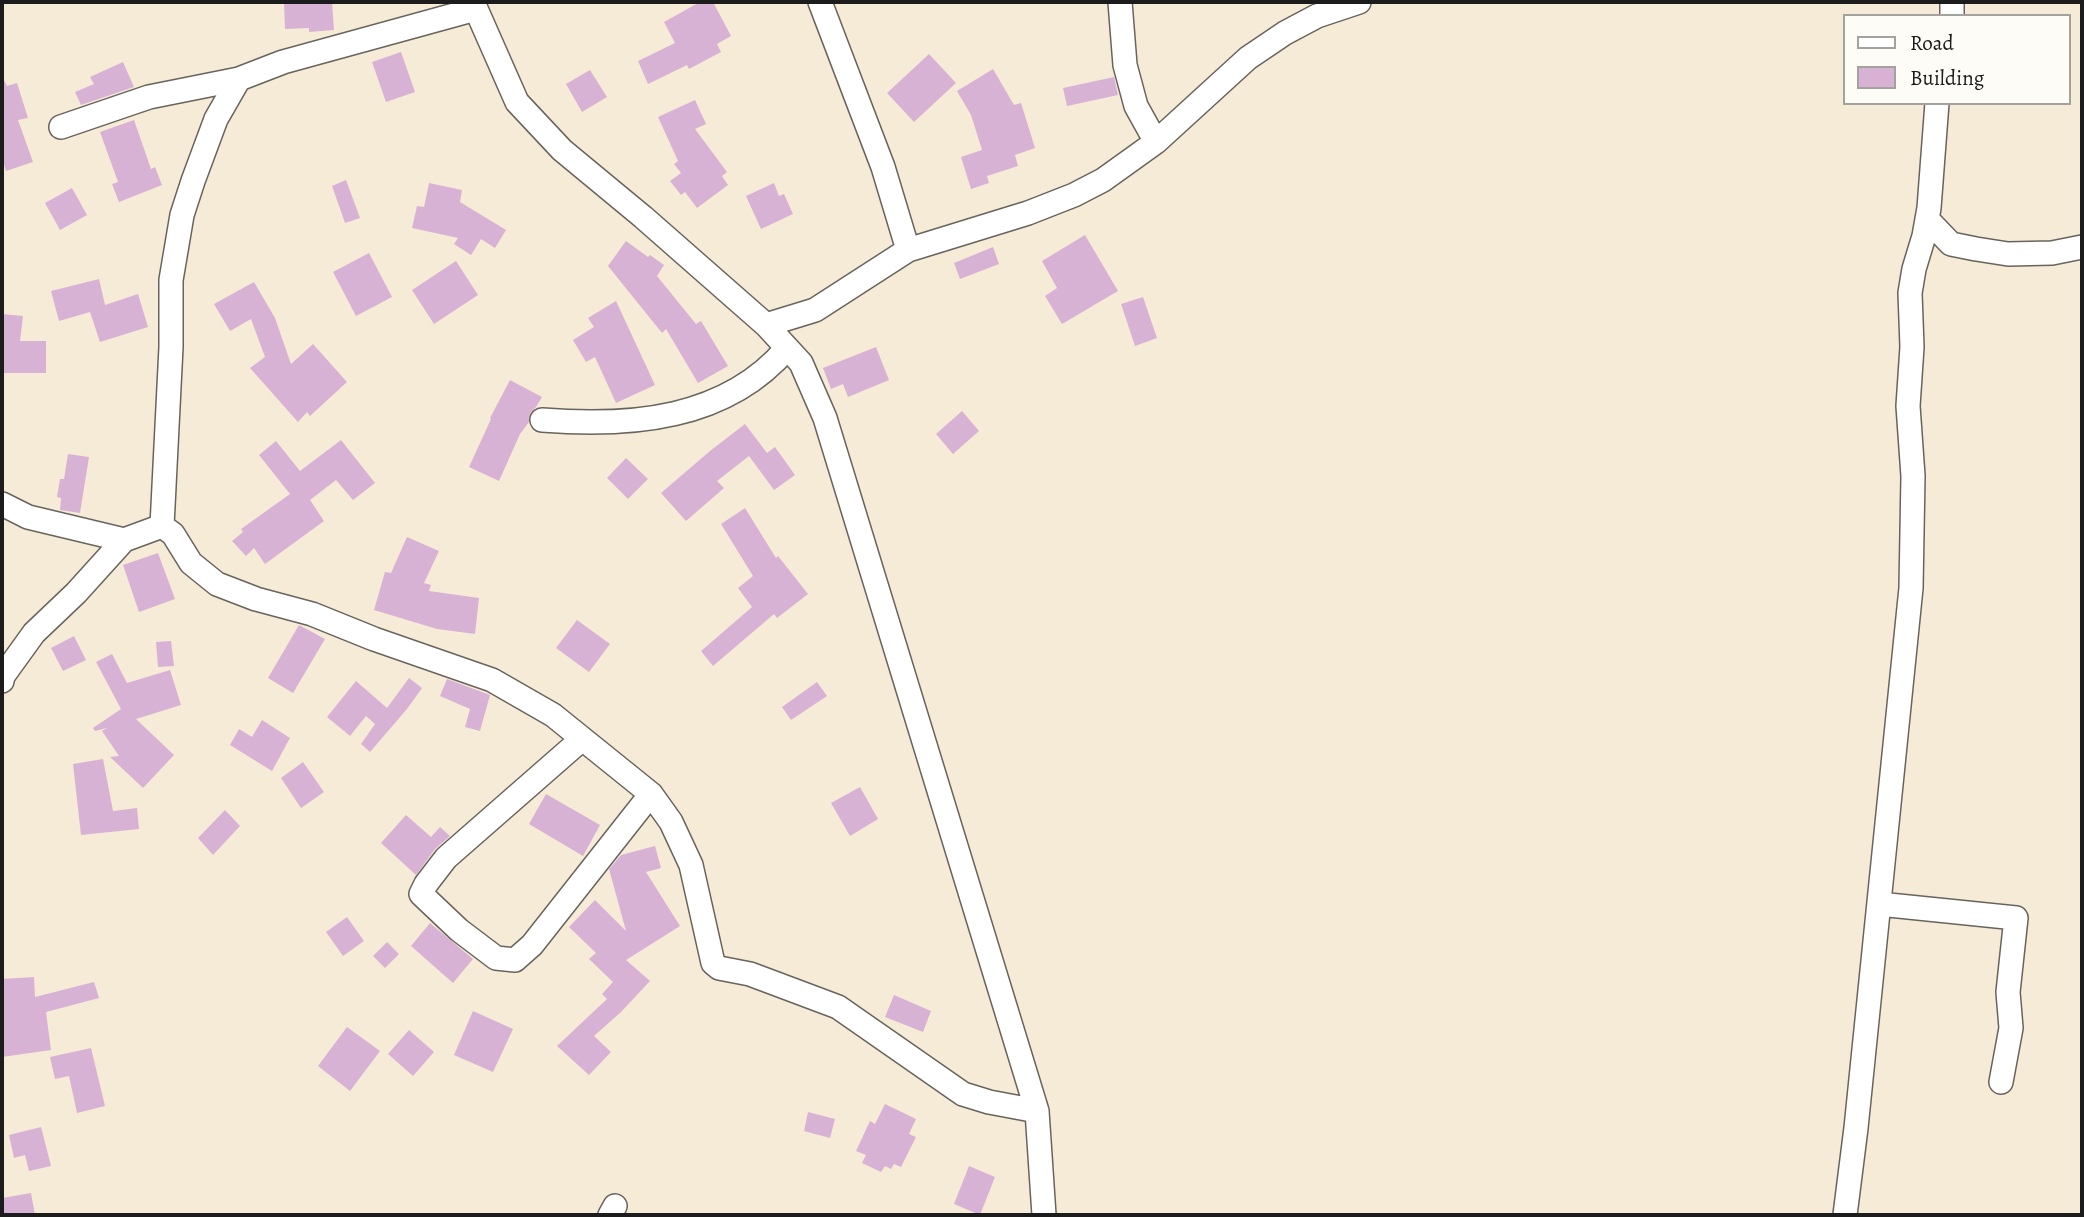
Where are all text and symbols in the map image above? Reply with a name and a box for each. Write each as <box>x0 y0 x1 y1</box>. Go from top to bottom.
legend <box>1842 14 2070 105</box>
text: Road <box>1910 29 1954 57</box>
text: Building <box>1910 64 1984 92</box>

